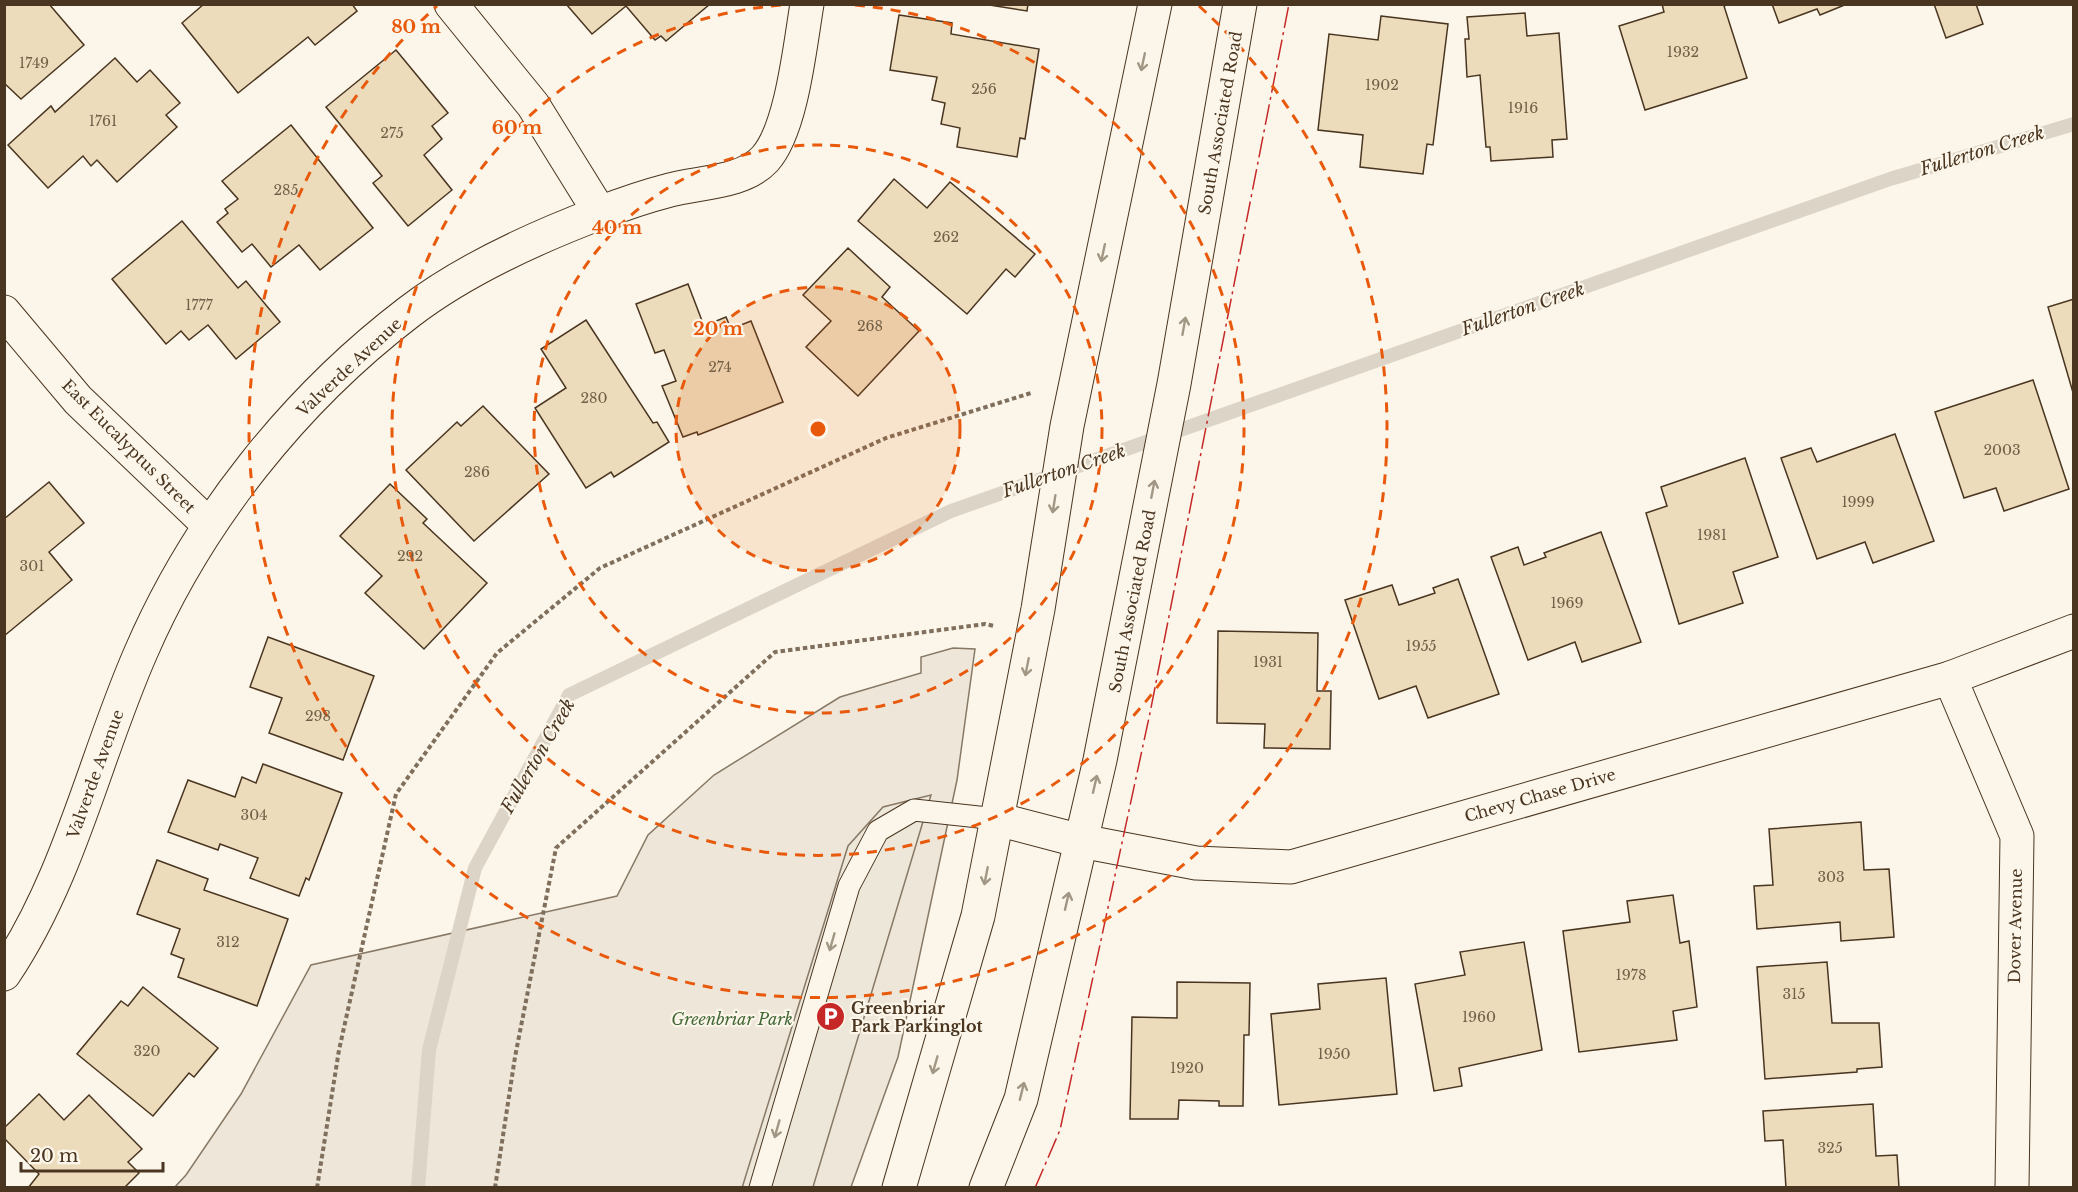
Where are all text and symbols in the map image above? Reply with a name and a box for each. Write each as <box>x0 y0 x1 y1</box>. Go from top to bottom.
text: 80 m <box>391 16 441 38</box>
street label: South Associated Road <box>1194 30 1246 216</box>
house number: 1932 <box>1667 43 1699 61</box>
one-way arrow <box>1137 51 1148 71</box>
house number: 1749 <box>19 54 49 72</box>
house number: 1902 <box>1365 76 1399 94</box>
house number: 256 <box>971 80 997 98</box>
house number: 1916 <box>1508 99 1538 117</box>
house number: 1761 <box>89 112 117 130</box>
text: 60 m <box>492 117 542 139</box>
water label: Fullerton Creek <box>1916 122 2047 181</box>
house number: 275 <box>380 124 404 142</box>
house number: 285 <box>273 181 299 199</box>
text: 40 m <box>592 217 642 239</box>
house number: 262 <box>933 228 959 246</box>
one-way arrow <box>1097 243 1109 262</box>
water label: Fullerton Creek <box>1458 278 1587 341</box>
house number: 1777 <box>185 296 214 314</box>
street label: Valverde Avenue <box>292 313 406 421</box>
house number: 268 <box>857 317 883 335</box>
one-way arrow <box>1179 317 1190 336</box>
text: 20 m <box>693 318 743 340</box>
house number: 274 <box>708 358 732 376</box>
street label: East Eucalyptus Street <box>58 375 200 517</box>
house number: 280 <box>580 389 608 407</box>
centre of rings <box>808 419 828 439</box>
water label: Fullerton Creek <box>999 440 1128 503</box>
house number: 2003 <box>1983 441 2021 459</box>
house number: 286 <box>464 463 490 481</box>
one-way arrow <box>1148 480 1159 499</box>
house number: 1999 <box>1841 493 1875 511</box>
one-way arrow <box>1049 494 1060 514</box>
street label: South Associated Road <box>1104 508 1160 694</box>
house number: 1981 <box>1697 526 1727 544</box>
house number: 292 <box>397 547 423 565</box>
house number: 301 <box>20 557 44 575</box>
house number: 1969 <box>1550 594 1584 612</box>
house number: 1955 <box>1405 637 1437 655</box>
house number: 1931 <box>1253 653 1283 671</box>
one-way arrow <box>1020 657 1032 676</box>
water label: Fullerton Creek <box>496 695 580 818</box>
street label: Valverde Avenue <box>62 707 128 842</box>
house number: 298 <box>305 707 331 725</box>
street label: Chevy Chase Drive <box>1462 764 1618 826</box>
one-way arrow <box>1089 775 1101 794</box>
house number: 304 <box>241 806 267 824</box>
one-way arrow <box>980 866 991 886</box>
house number: 303 <box>1817 868 1845 886</box>
street label: Dover Avenue <box>2004 868 2026 984</box>
one-way arrow <box>1062 892 1074 911</box>
one-way arrow <box>826 932 838 951</box>
house number: 312 <box>216 933 240 951</box>
house number: 1978 <box>1616 966 1646 984</box>
house number: 315 <box>1783 985 1805 1003</box>
place label: Greenbriar Park Parkinglot <box>851 998 984 1036</box>
parking icon: Greenbriar Park Parkinglot <box>814 1001 846 1033</box>
house number: 1960 <box>1462 1008 1496 1026</box>
park label: Greenbriar Park <box>671 1009 793 1029</box>
house number: 320 <box>133 1042 161 1060</box>
house number: 1950 <box>1317 1045 1351 1063</box>
one-way arrow <box>929 1055 940 1074</box>
house number: 1920 <box>1170 1059 1204 1077</box>
one-way arrow <box>1017 1082 1029 1101</box>
one-way arrow <box>771 1119 783 1138</box>
scale bar <box>21 1135 164 1173</box>
house number: 325 <box>1817 1139 1843 1157</box>
text: 20 m <box>30 1145 78 1167</box>

